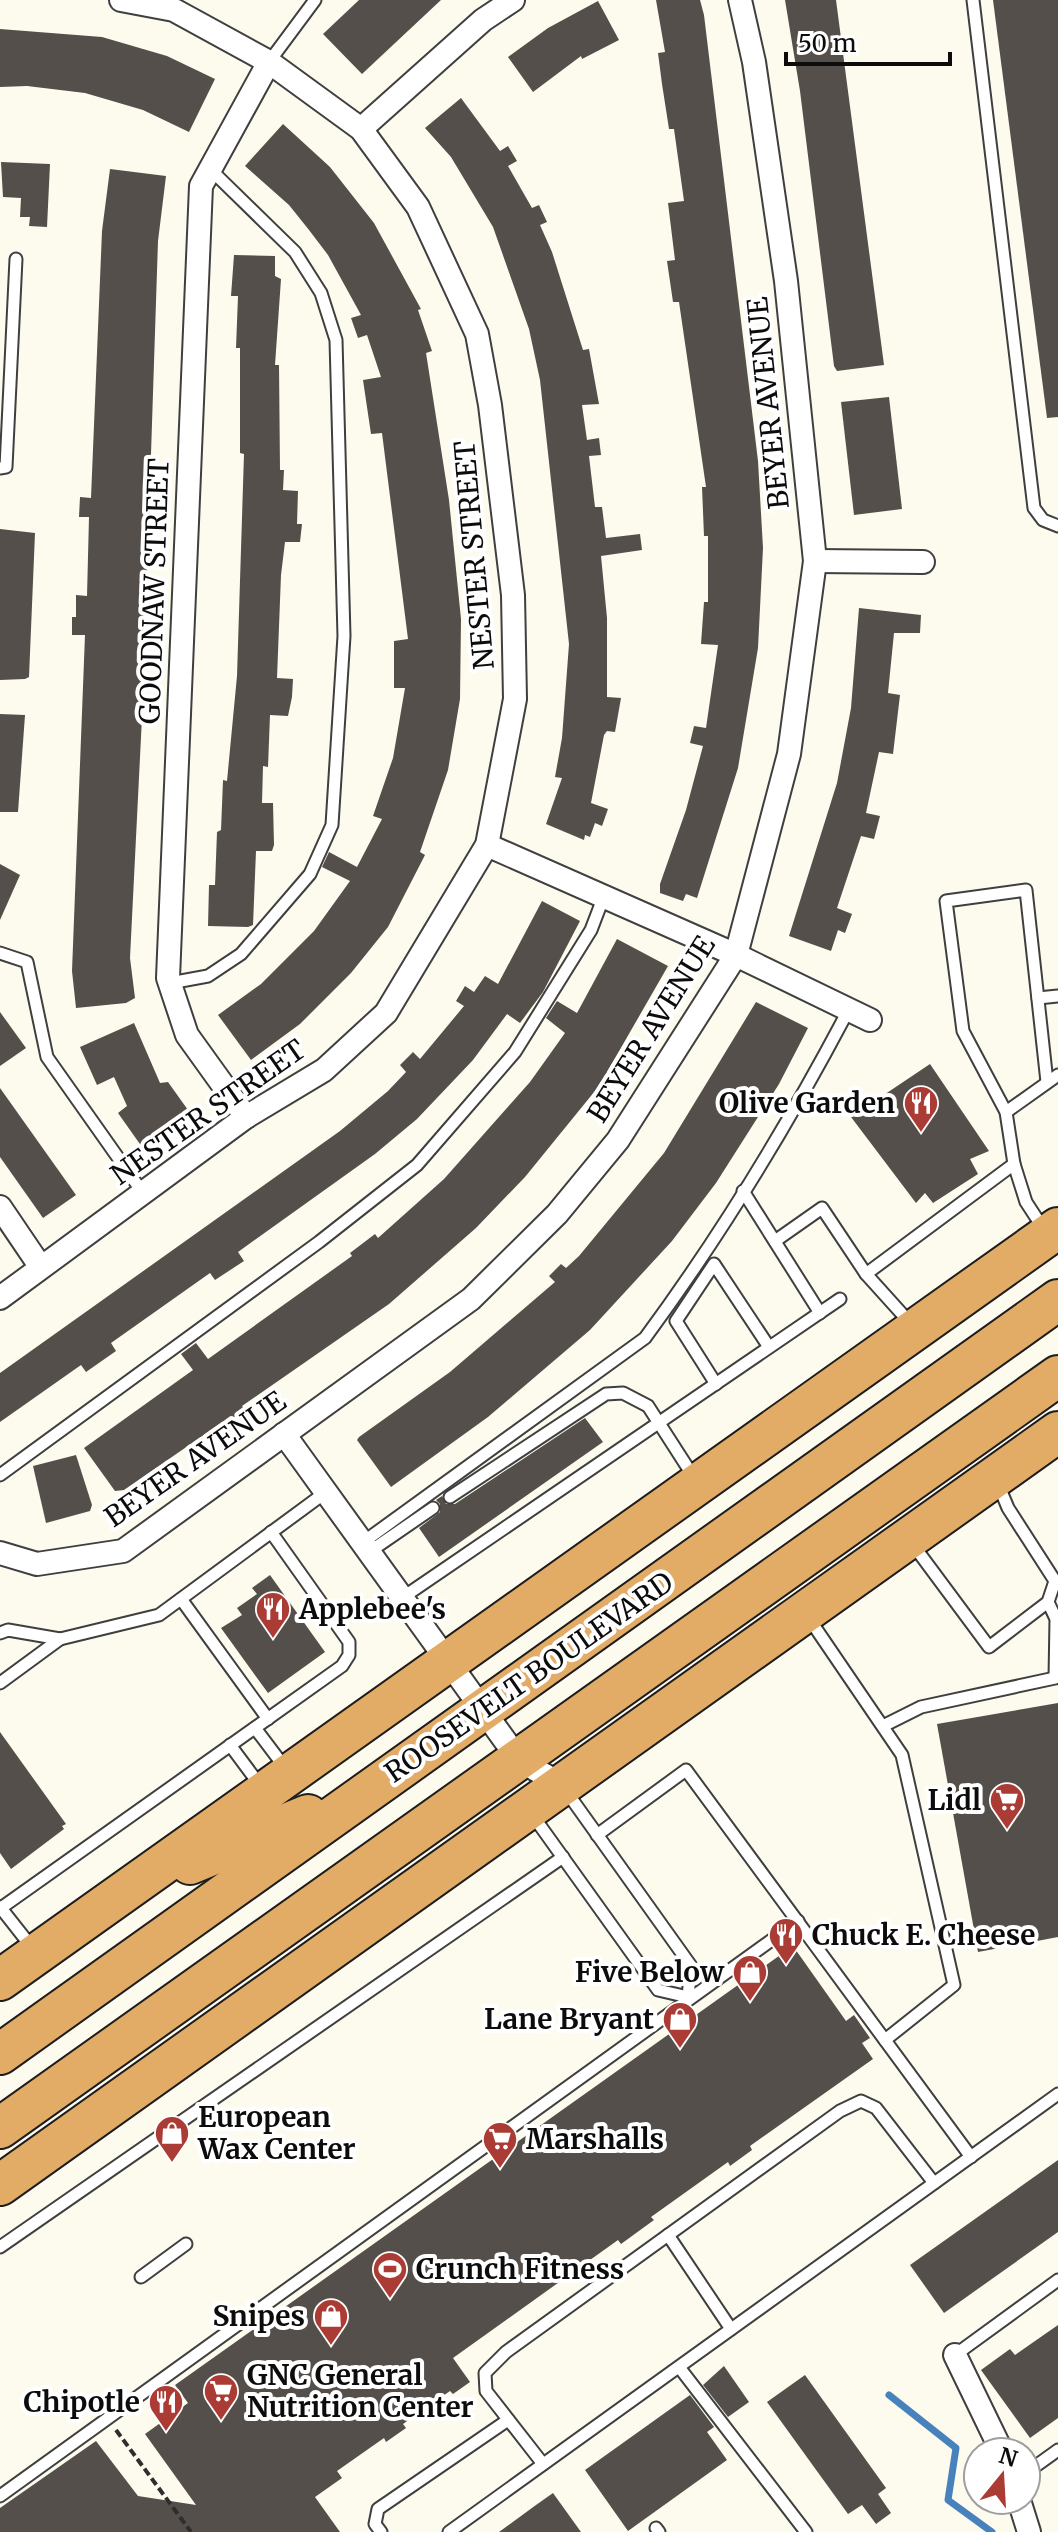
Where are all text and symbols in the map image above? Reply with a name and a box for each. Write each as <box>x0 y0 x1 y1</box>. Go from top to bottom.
scale bar <box>786 16 950 66</box>
text: 50 m <box>798 28 857 59</box>
street label: BEYER AVENUE <box>739 295 797 511</box>
street label: NESTER STREET <box>446 439 502 671</box>
street label: GOODNAW STREET <box>131 457 177 725</box>
street label: BEYER AVENUE <box>579 929 723 1129</box>
street label: NESTER STREET <box>104 1031 312 1193</box>
restaurant icon: Olive Garden <box>902 1084 940 1134</box>
place label: Olive Garden <box>719 1085 895 1121</box>
street label: BEYER AVENUE <box>97 1383 293 1535</box>
street label: ROOSEVELT BOULEVARD <box>378 1564 680 1790</box>
restaurant icon: Applebee's <box>254 1590 292 1640</box>
place label: Applebee's <box>298 1591 446 1627</box>
supermarket icon: Lidl <box>988 1781 1026 1831</box>
place label: Lidl <box>927 1782 981 1818</box>
restaurant icon: Chuck E. Cheese <box>767 1916 805 1966</box>
place label: Chuck E. Cheese <box>812 1917 1035 1953</box>
shop icon: Five Below <box>731 1953 769 2003</box>
place label: Five Below <box>575 1954 725 1990</box>
shop icon: Lane Bryant <box>661 2000 699 2050</box>
place label: Lane Bryant <box>484 2001 654 2037</box>
place label: European Wax Center <box>197 2099 356 2167</box>
shop icon: European Wax Center <box>153 2114 191 2164</box>
supermarket icon: Marshalls <box>481 2120 519 2170</box>
place label: Marshalls <box>526 2121 664 2157</box>
sports icon: Crunch Fitness <box>371 2250 409 2300</box>
place label: Crunch Fitness <box>416 2251 624 2287</box>
shop icon: Snipes <box>312 2297 350 2347</box>
place label: Snipes <box>212 2298 305 2334</box>
place label: GNC General Nutrition Center <box>247 2357 474 2425</box>
supermarket icon: GNC General Nutrition Center <box>202 2372 240 2422</box>
restaurant icon: Chipotle <box>147 2383 185 2433</box>
place label: Chipotle <box>23 2384 140 2420</box>
north arrow <box>962 2436 1042 2516</box>
text: N <box>996 2441 1021 2473</box>

